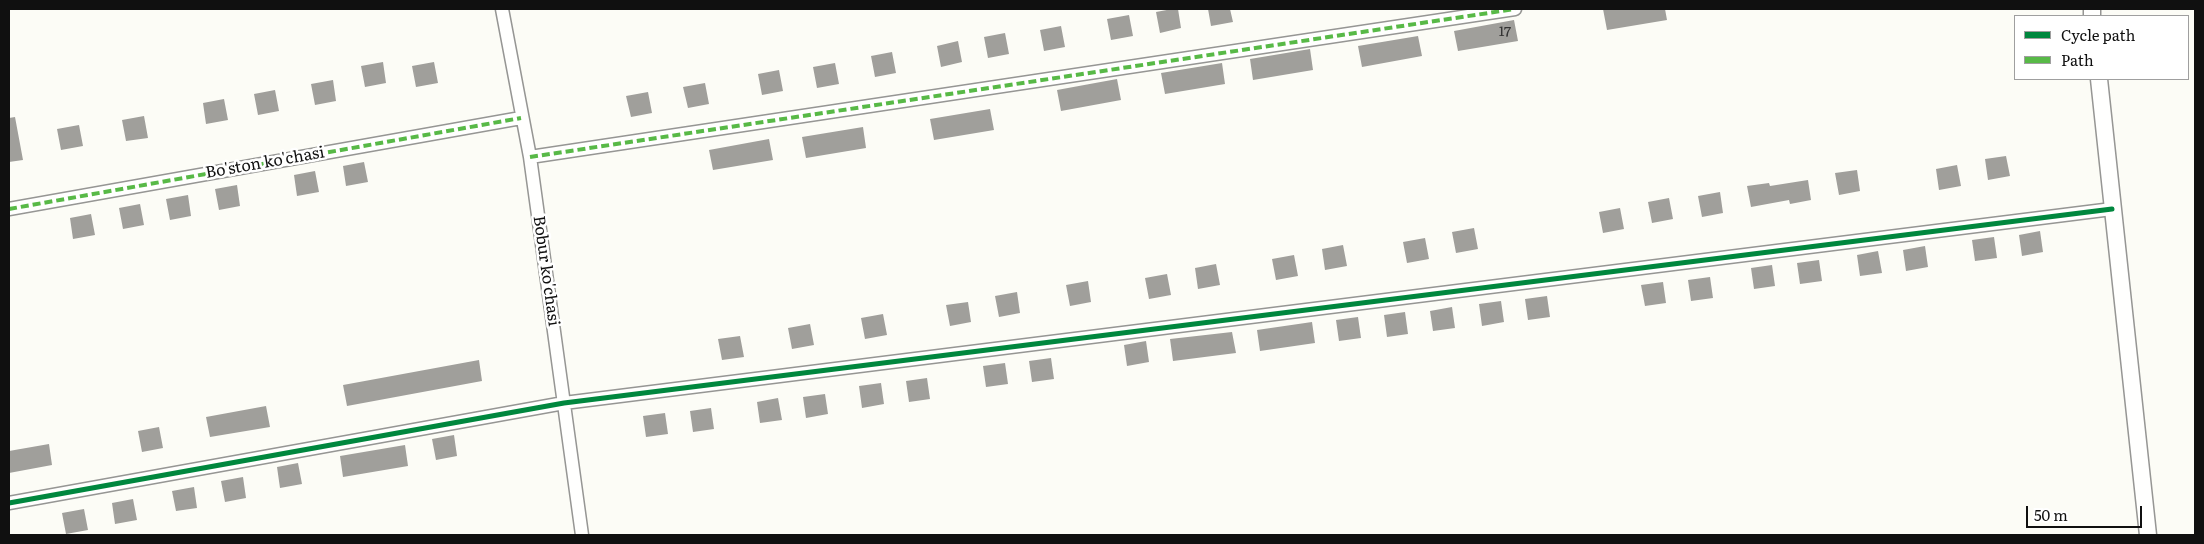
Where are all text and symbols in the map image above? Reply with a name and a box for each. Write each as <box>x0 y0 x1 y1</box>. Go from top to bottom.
legend <box>2014 15 2189 80</box>
text: Cycle path <box>2061 23 2135 46</box>
house number: 17 <box>1499 24 1511 40</box>
text: Path <box>2061 48 2094 71</box>
street label: Bo'ston ko'chasi <box>204 143 326 183</box>
street label: Bobur ko'chasi <box>529 215 563 327</box>
scale bar <box>2029 496 2145 528</box>
text: 50 m <box>2034 503 2068 526</box>

